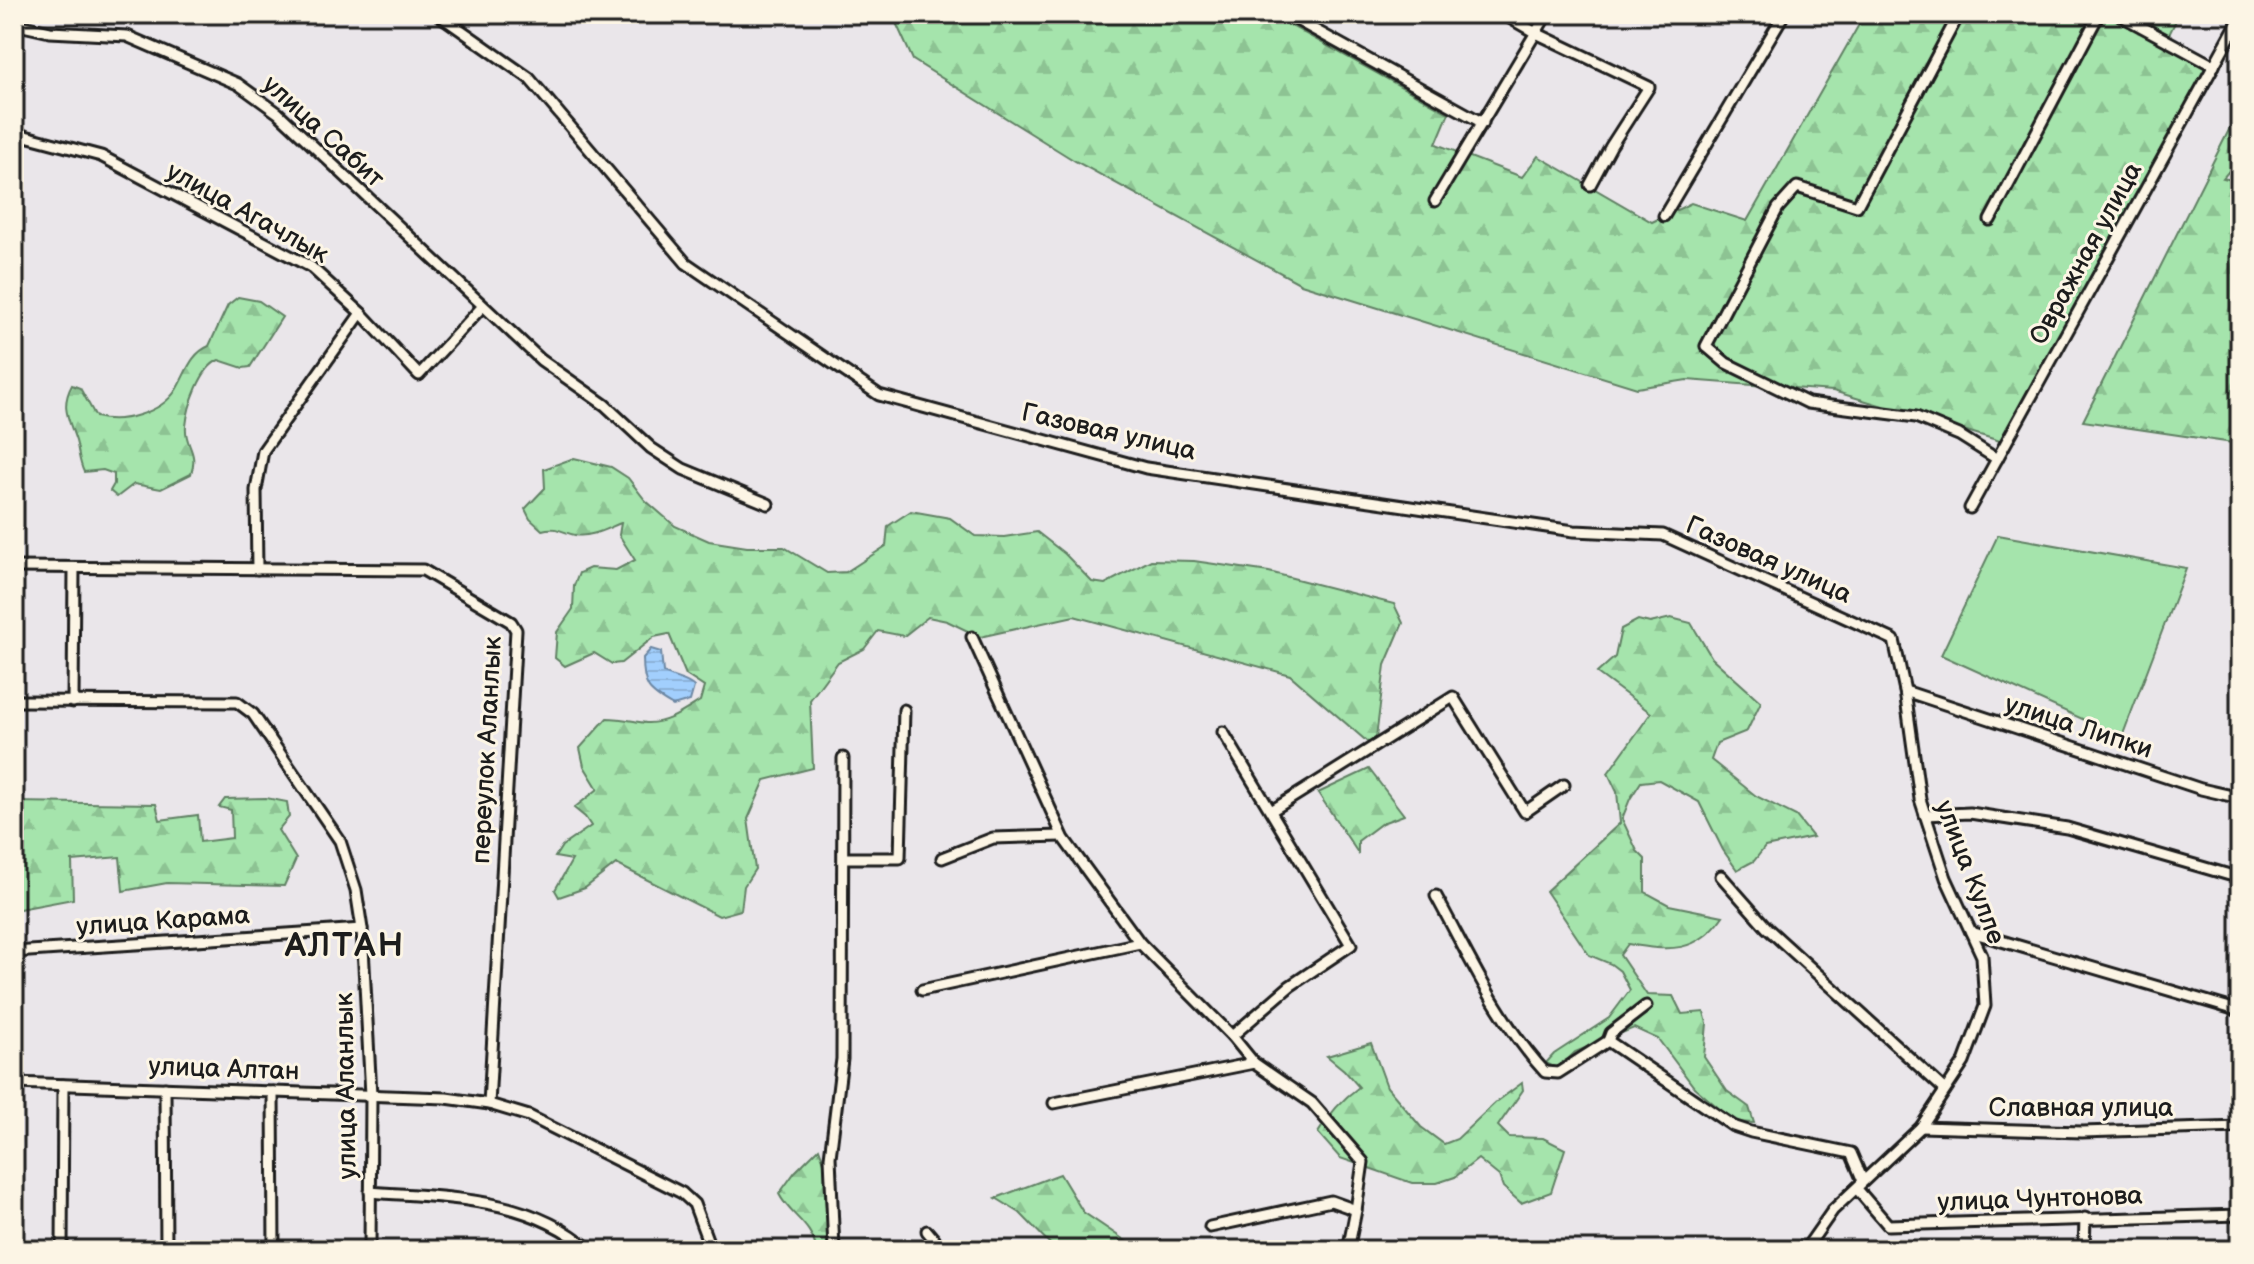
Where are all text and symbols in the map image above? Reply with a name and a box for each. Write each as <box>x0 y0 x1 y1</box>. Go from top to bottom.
street label: улица Сабит <box>256 69 390 195</box>
street label: улица Агачлык <box>161 156 334 271</box>
street label: Овражная улица <box>2023 157 2149 350</box>
street label: Газовая улица <box>1018 397 1199 468</box>
street label: Газовая улица <box>1681 510 1856 611</box>
street label: переулок Аланлык <box>466 635 509 865</box>
street label: улица Липки <box>2001 689 2156 766</box>
street label: улица Кулле <box>1928 796 2011 949</box>
street label: улица Карама <box>75 900 251 943</box>
district label: АЛТАН <box>284 925 405 966</box>
street label: улица Аланлык <box>329 992 364 1180</box>
street label: улица Алтан <box>148 1051 300 1088</box>
street label: Славная улица <box>1989 1093 2173 1124</box>
street label: улица Чунтонова <box>1937 1180 2143 1219</box>

